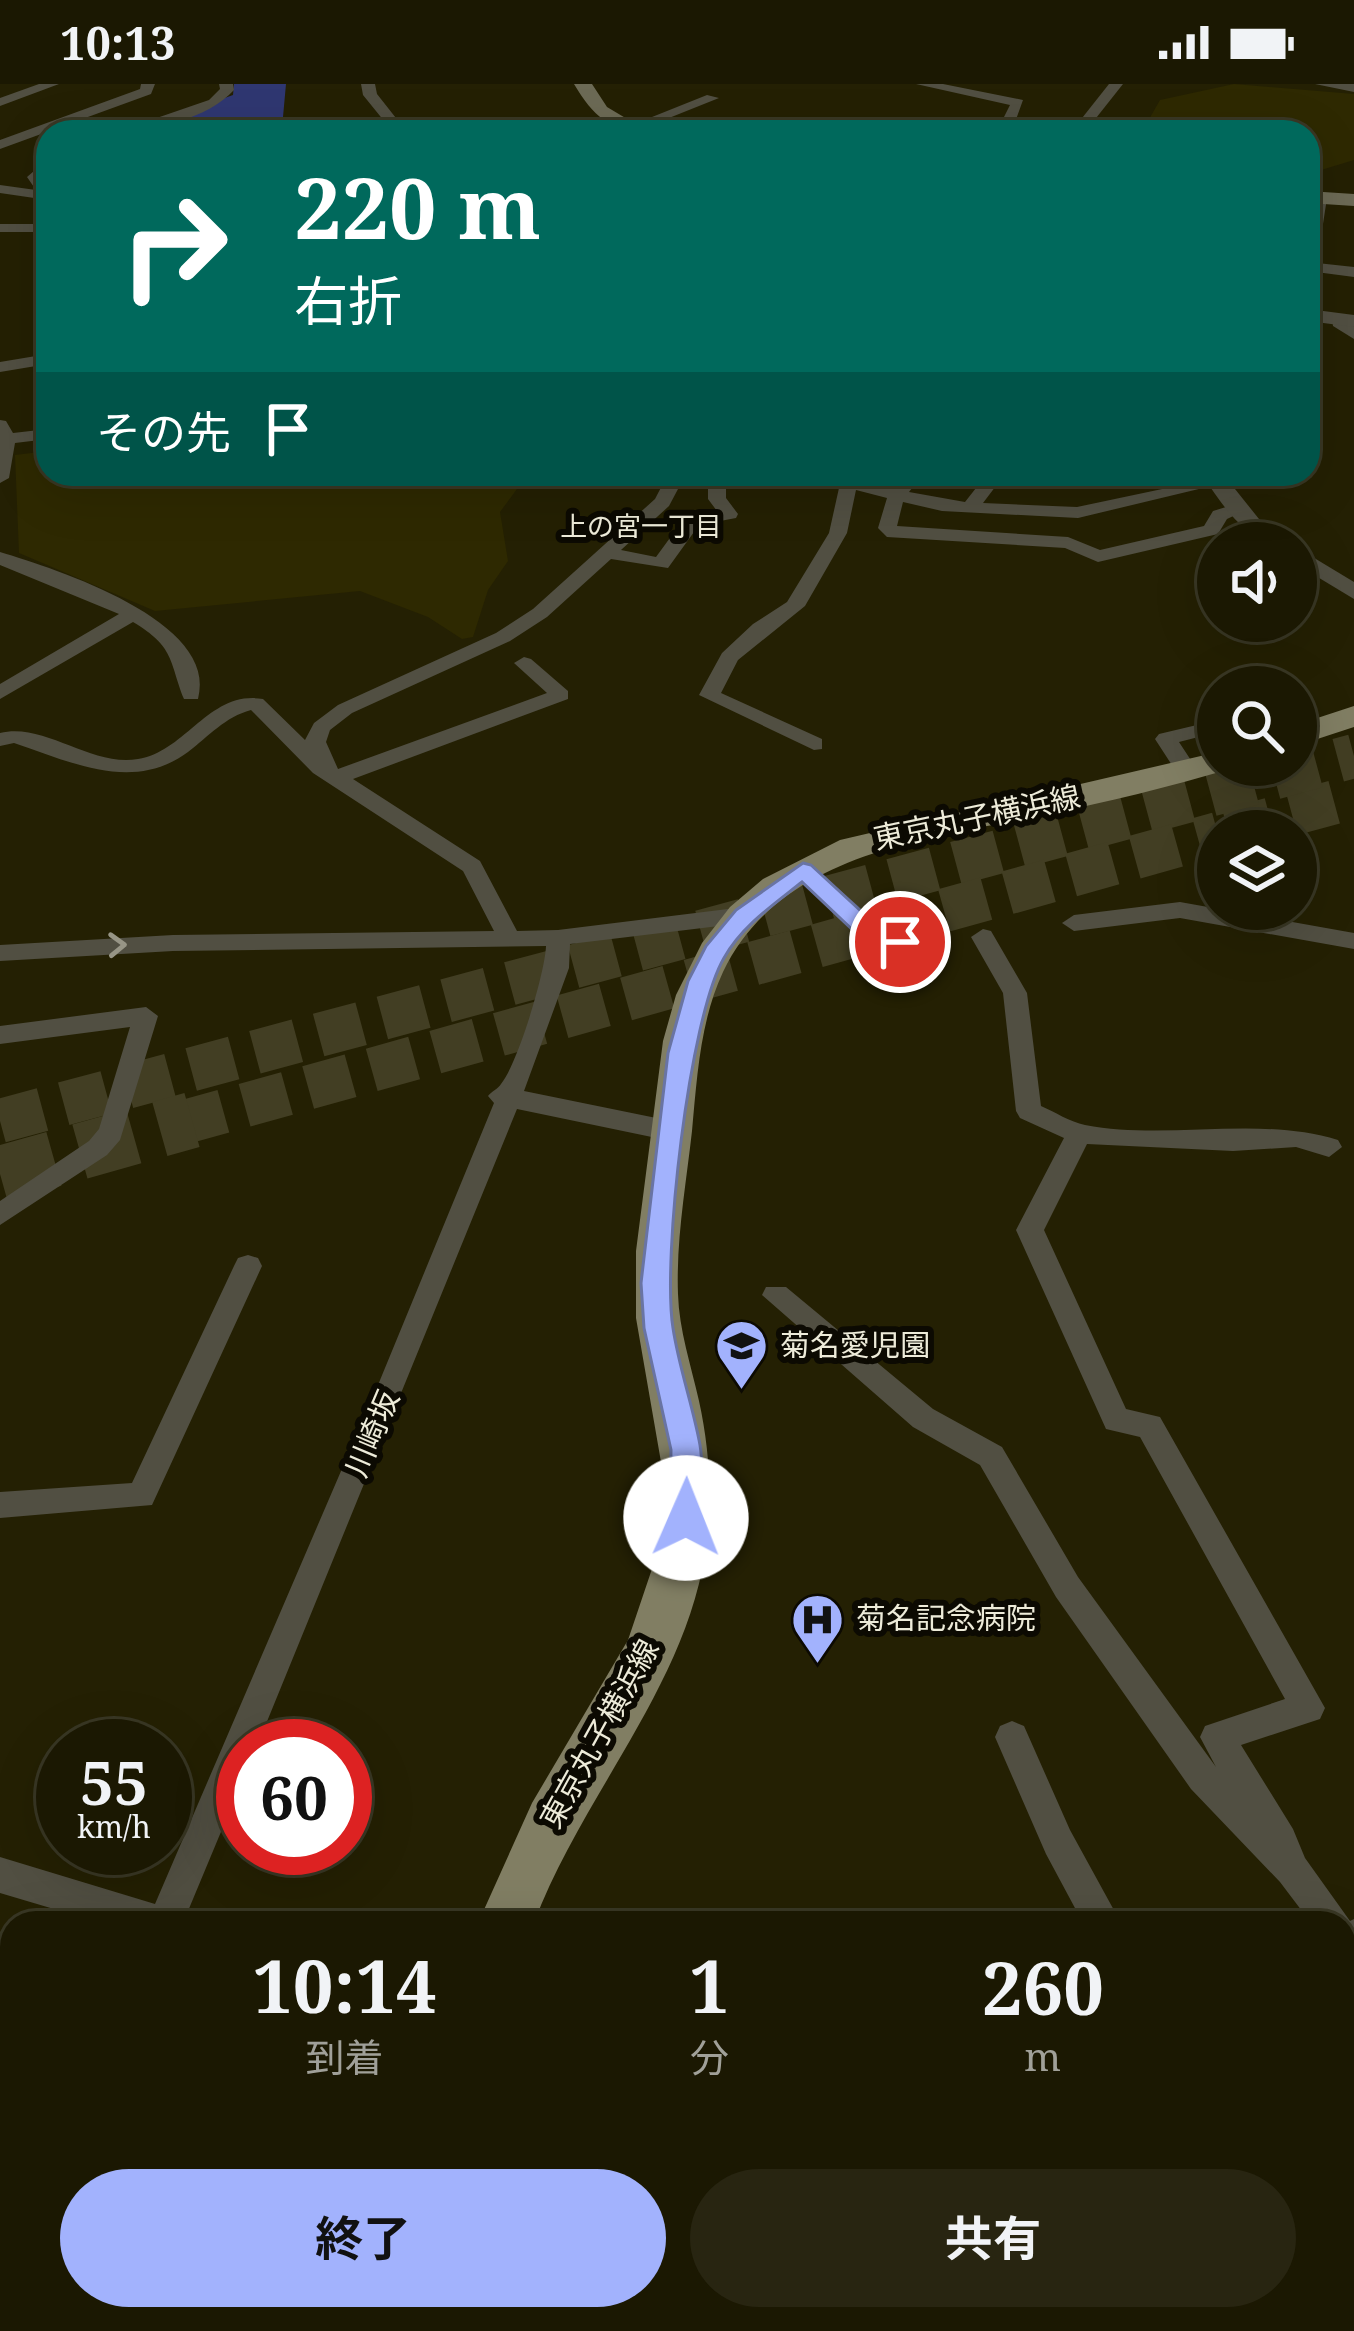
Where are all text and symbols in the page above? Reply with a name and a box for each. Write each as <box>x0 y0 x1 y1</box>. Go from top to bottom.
text: 10:13 <box>60 12 175 73</box>
text: 220 m <box>294 149 541 264</box>
icon: right <box>96 168 252 324</box>
text: 右折 <box>294 263 402 337</box>
icon: arrive <box>255 396 321 462</box>
text: その先 <box>96 401 231 462</box>
district label: 上の宮一丁目 <box>560 507 722 544</box>
map controls <box>1197 522 1317 930</box>
button: sound <box>1197 522 1317 642</box>
button: search <box>1197 666 1317 786</box>
street label: 東京丸子横浜線 <box>870 775 1084 858</box>
button: layers <box>1197 810 1317 930</box>
pin <box>849 891 951 993</box>
icon: arrive <box>867 909 933 975</box>
one-way arrow <box>108 932 127 958</box>
school or university icon: 菊名愛児園 <box>713 1318 769 1392</box>
place label: 菊名愛児園 <box>780 1324 930 1365</box>
street label: 川崎坂 <box>335 1384 408 1483</box>
position arrow <box>623 1455 749 1581</box>
hospital icon: 菊名記念病院 <box>789 1591 845 1665</box>
place label: 菊名記念病院 <box>856 1597 1036 1638</box>
street label: 東京丸子横浜線 <box>530 1631 668 1835</box>
speed limit sign: 60 <box>216 1719 372 1875</box>
text: 55 <box>80 1741 148 1823</box>
text: km/h <box>77 1806 151 1847</box>
text: 10:14 <box>252 1936 437 2034</box>
text: 1 <box>689 1936 730 2034</box>
text: 260 <box>982 1938 1104 2036</box>
text: m <box>1024 2029 1061 2082</box>
text: 到着 <box>305 2030 383 2083</box>
text: 分 <box>690 2030 729 2083</box>
button: 終了 <box>60 2169 666 2307</box>
button: 共有 <box>690 2169 1296 2307</box>

